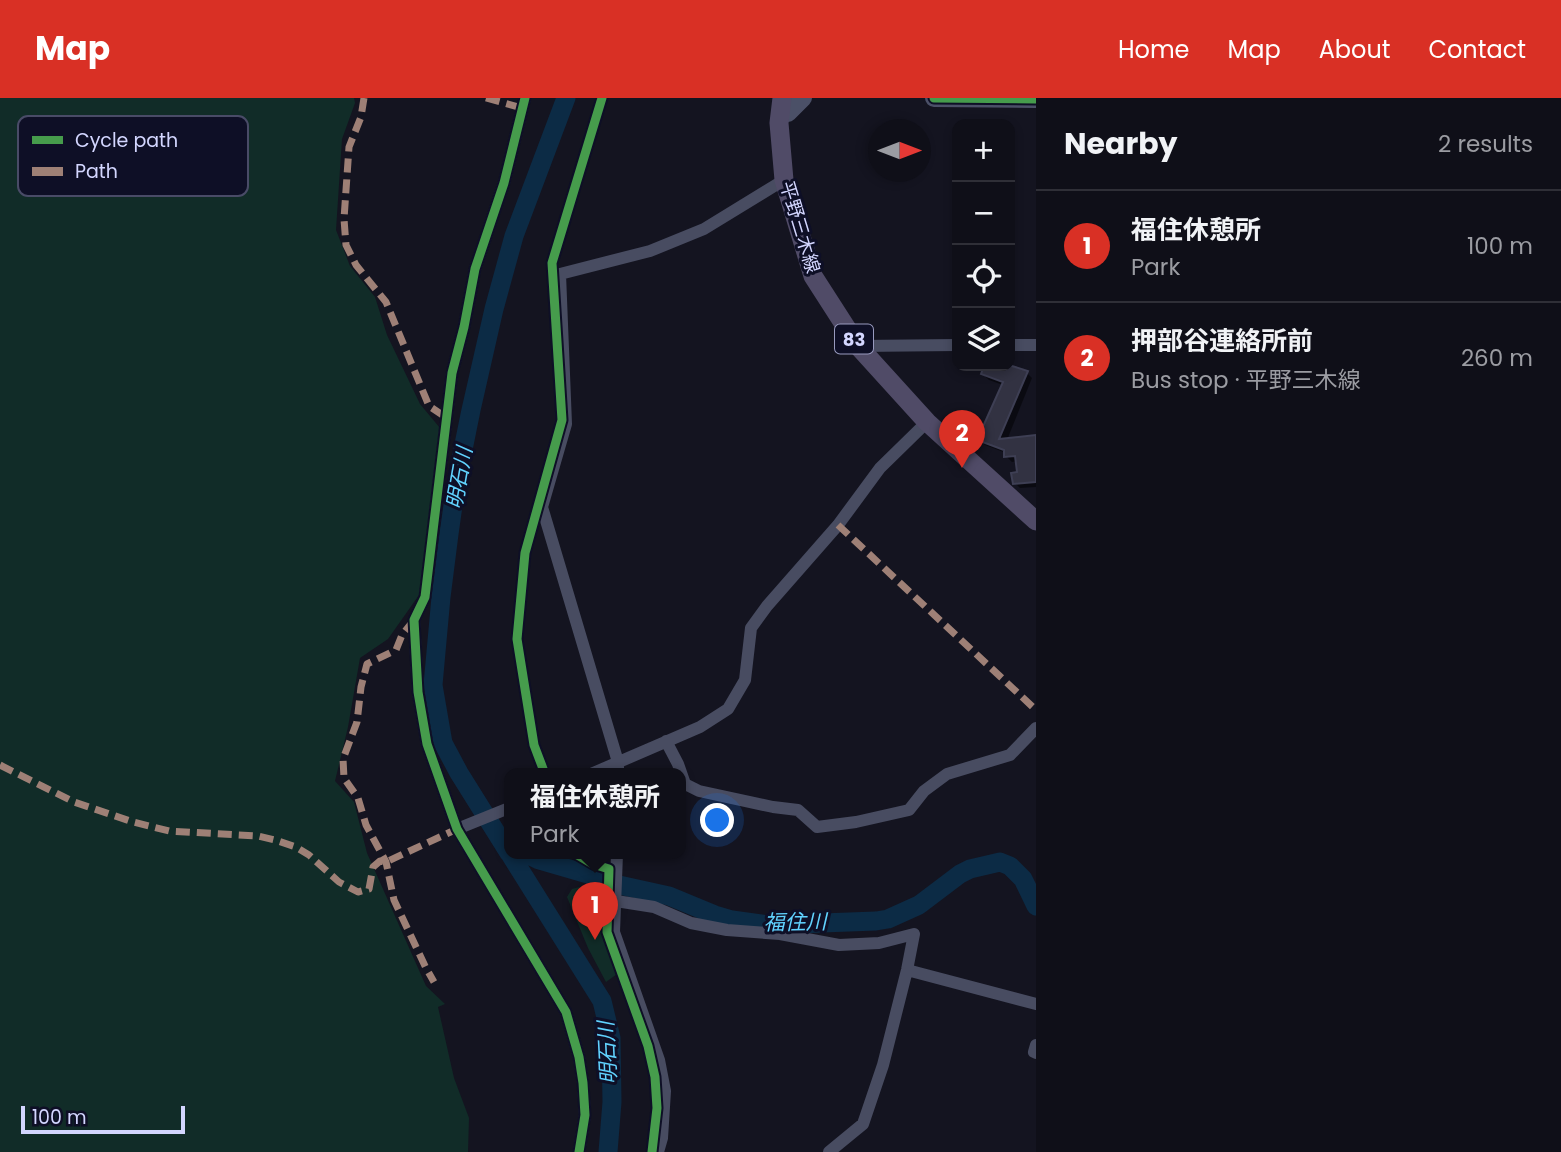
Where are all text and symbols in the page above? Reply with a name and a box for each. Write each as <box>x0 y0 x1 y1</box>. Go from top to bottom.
text: Map <box>35 25 110 72</box>
text: Home <box>1118 33 1190 66</box>
text: Map <box>1228 33 1281 66</box>
text: About <box>1319 33 1390 66</box>
text: Contact <box>1428 33 1526 66</box>
legend <box>18 116 248 196</box>
north arrow <box>868 119 931 182</box>
map controls <box>952 119 1015 371</box>
button: + <box>952 119 1015 182</box>
text: Nearby <box>1064 122 1178 165</box>
text: Cycle path <box>75 127 178 154</box>
text: 2 results <box>1438 128 1533 160</box>
text: Path <box>75 158 118 185</box>
street label: 平野三木線 <box>773 178 827 276</box>
button: − <box>952 182 1015 245</box>
text: 福住休憩所 <box>1131 212 1261 248</box>
text: 1 <box>1083 230 1091 262</box>
text: 100 m <box>1467 230 1533 262</box>
button: locate <box>952 245 1015 308</box>
text: Park <box>1131 251 1180 283</box>
button: layers <box>952 308 1015 371</box>
text: 押部谷連絡所前 <box>1131 323 1313 359</box>
road number: 83 <box>835 325 873 354</box>
text: 2 <box>1080 342 1094 374</box>
text: 260 m <box>1461 342 1533 374</box>
text: Bus stop · 平野三木線 <box>1131 364 1361 396</box>
pin: 2 <box>939 410 985 468</box>
water label: 明石川 <box>439 442 479 512</box>
popup <box>504 768 686 859</box>
text: 福住休憩所 <box>530 779 660 815</box>
your location <box>700 803 734 837</box>
text: Park <box>530 818 579 850</box>
pin: 1 <box>572 882 618 940</box>
water label: 福住川 <box>763 907 829 937</box>
water label: 明石川 <box>591 1019 623 1085</box>
scale bar <box>21 1103 186 1135</box>
text: 100 m <box>32 1104 87 1131</box>

